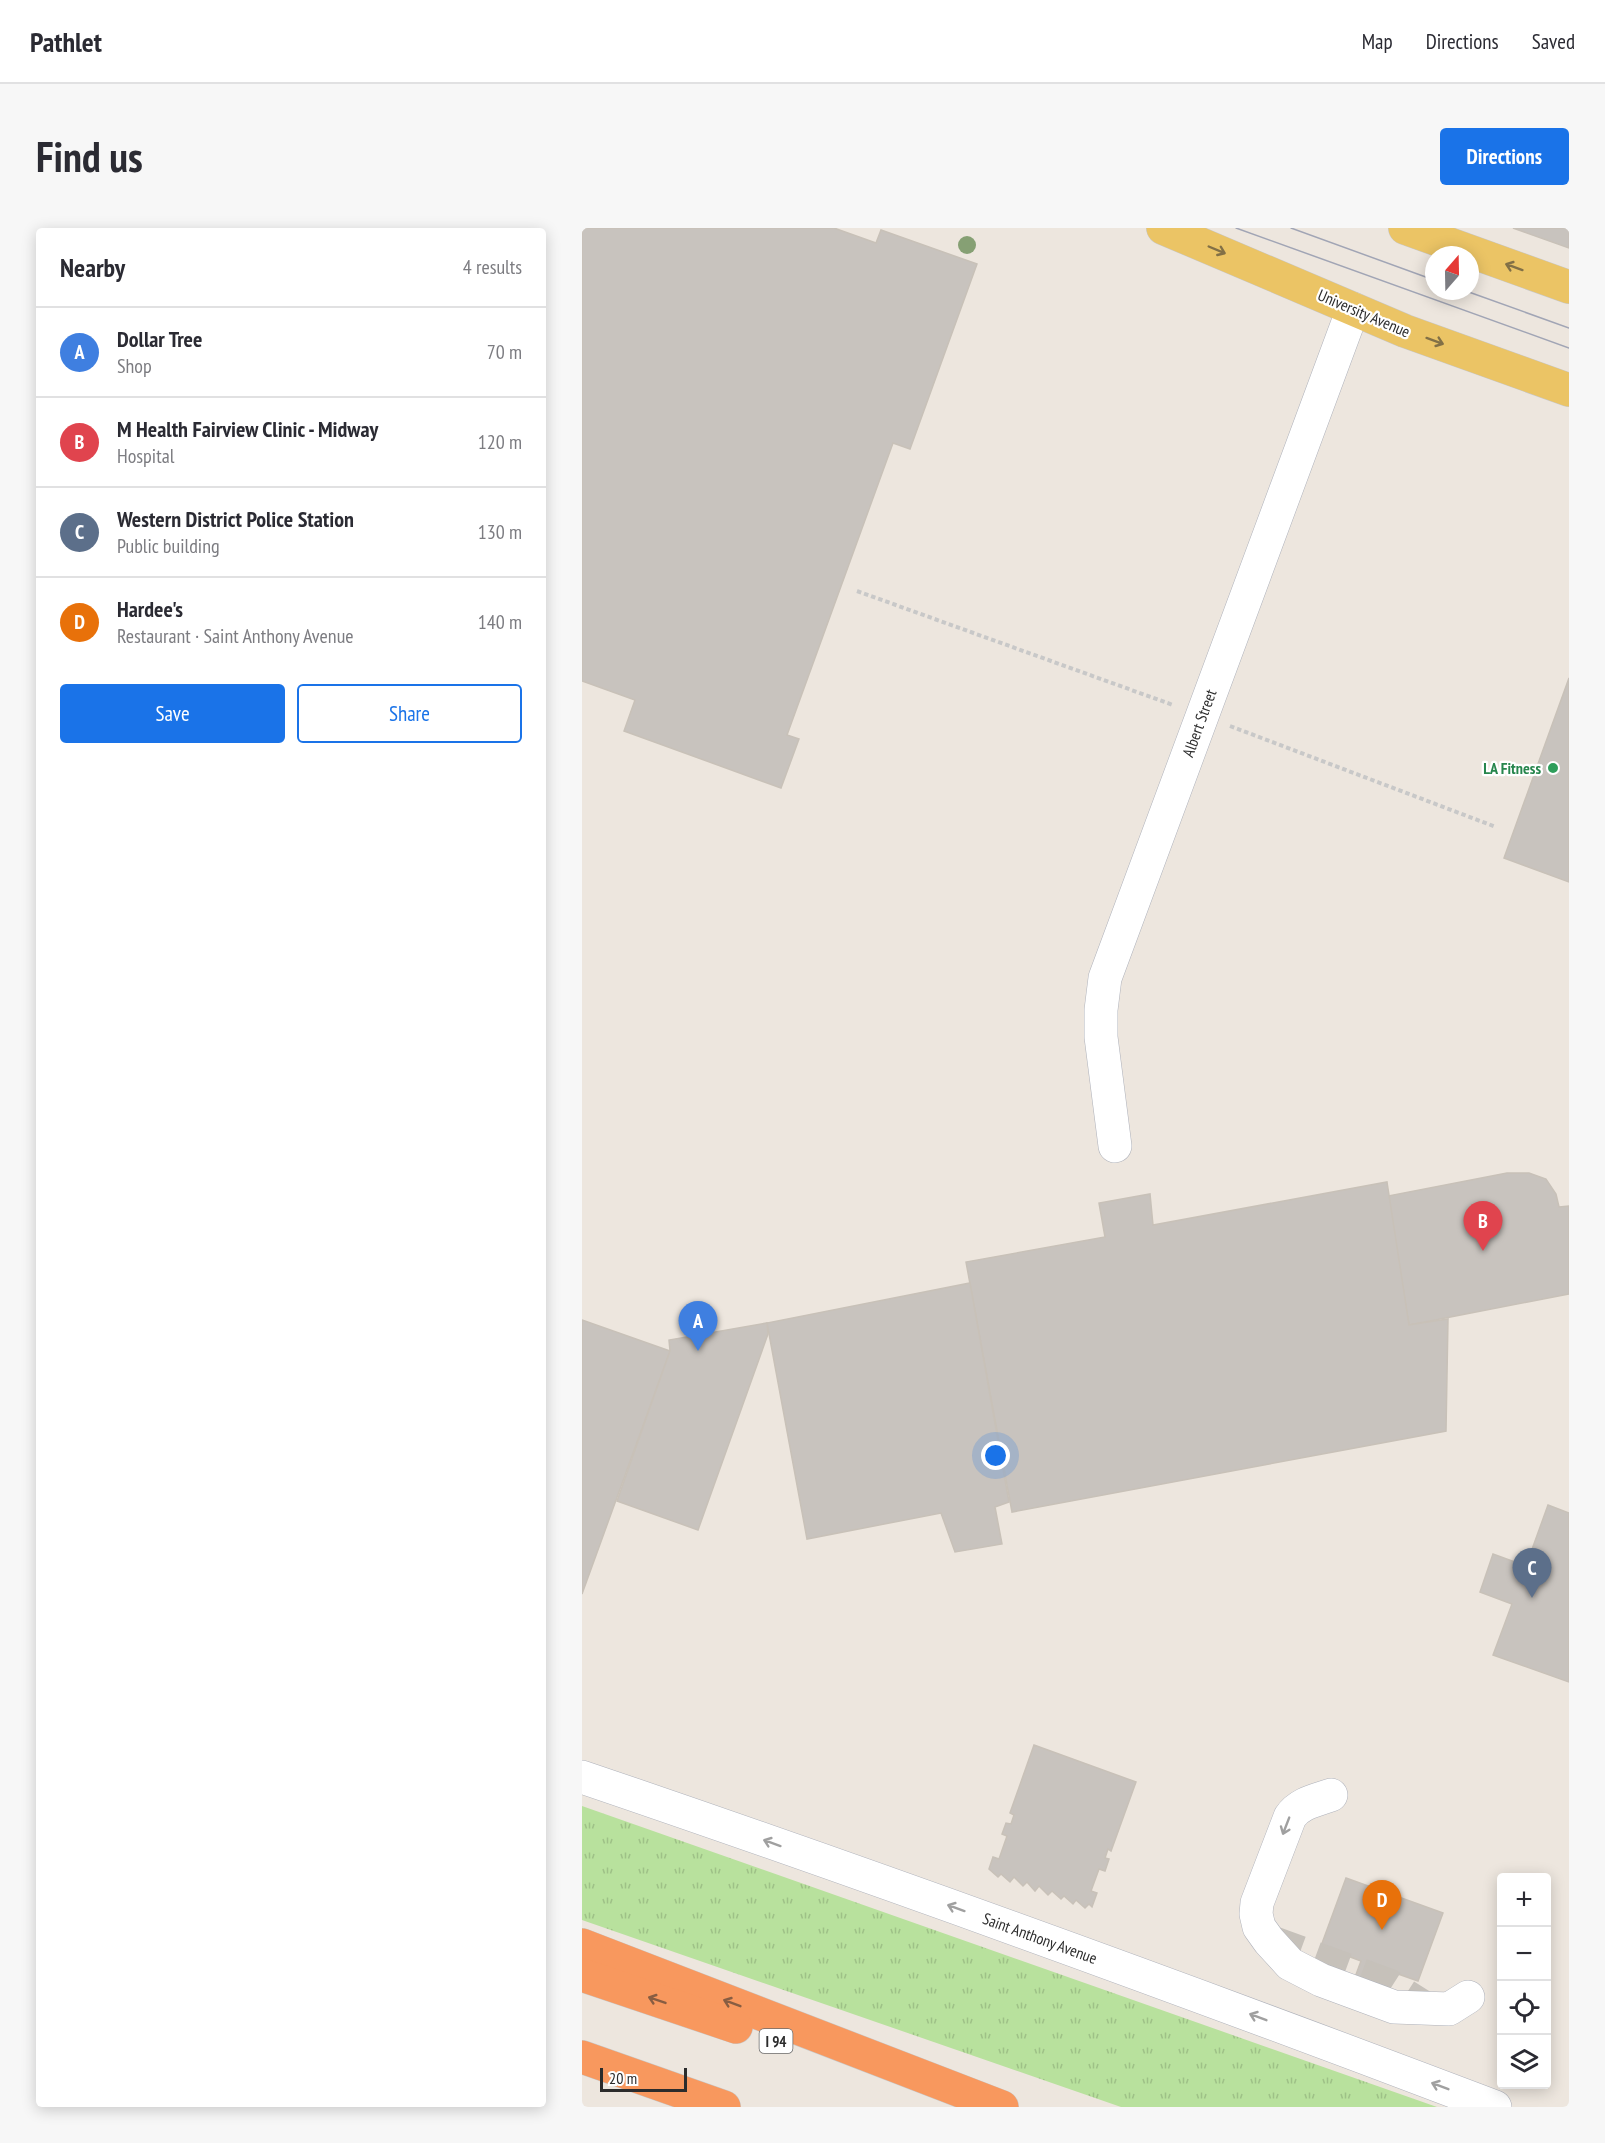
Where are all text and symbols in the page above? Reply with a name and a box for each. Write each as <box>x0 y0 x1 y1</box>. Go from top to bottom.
text: Pathlet <box>30 23 102 60</box>
text: Map <box>1362 28 1393 55</box>
text: Directions <box>1426 28 1499 55</box>
text: Saved <box>1532 28 1575 55</box>
button: Directions <box>1440 128 1569 185</box>
text: Find us <box>36 129 143 184</box>
one-way arrow <box>1207 245 1226 256</box>
north arrow <box>1425 246 1479 300</box>
text: Nearby <box>60 251 125 284</box>
text: 4 results <box>463 254 522 280</box>
one-way arrow <box>1505 261 1524 272</box>
street label: University Avenue <box>1315 285 1413 341</box>
text: Dollar Tree <box>117 325 202 353</box>
one-way arrow <box>1425 337 1444 348</box>
text: A <box>74 339 85 365</box>
text: 70 m <box>487 339 522 365</box>
text: Shop <box>117 353 152 379</box>
text: M Health Fairview Clinic - Midway <box>117 415 378 443</box>
text: B <box>75 429 84 455</box>
text: 120 m <box>478 429 522 455</box>
text: Hospital <box>117 443 174 469</box>
text: Western District Police Station <box>117 505 354 533</box>
text: C <box>75 519 84 545</box>
text: 130 m <box>478 519 522 545</box>
text: Public building <box>117 533 220 559</box>
text: Hardee's <box>117 595 183 623</box>
text: D <box>74 609 85 635</box>
text: 140 m <box>478 609 522 635</box>
text: Restaurant · Saint Anthony Avenue <box>117 623 354 649</box>
button: Save <box>60 684 285 743</box>
button: Share <box>297 684 522 743</box>
street label: Albert Street <box>1178 686 1221 760</box>
place label: LA Fitness <box>1483 758 1541 778</box>
marker: LA Fitness <box>1546 761 1560 775</box>
pin: B <box>1464 1202 1502 1251</box>
pin: A <box>678 1302 718 1351</box>
your location <box>981 1441 1010 1470</box>
pin: C <box>1512 1548 1552 1598</box>
one-way arrow <box>1280 1817 1291 1835</box>
one-way arrow <box>763 1836 782 1847</box>
map controls <box>1497 1873 1551 2089</box>
button: + <box>1497 1873 1551 1927</box>
pin: D <box>1362 1880 1402 1930</box>
one-way arrow <box>947 1901 966 1912</box>
street label: Saint Anthony Avenue <box>980 1908 1100 1968</box>
button: − <box>1497 1927 1551 1981</box>
button: locate <box>1497 1981 1551 2035</box>
one-way arrow <box>648 1994 667 2005</box>
one-way arrow <box>723 1997 742 2008</box>
one-way arrow <box>1249 2011 1268 2022</box>
road number: I 94 <box>760 2029 792 2053</box>
button: layers <box>1497 2035 1551 2089</box>
scale bar <box>600 2065 687 2092</box>
text: 20 m <box>609 2068 637 2088</box>
one-way arrow <box>1431 2080 1450 2091</box>

